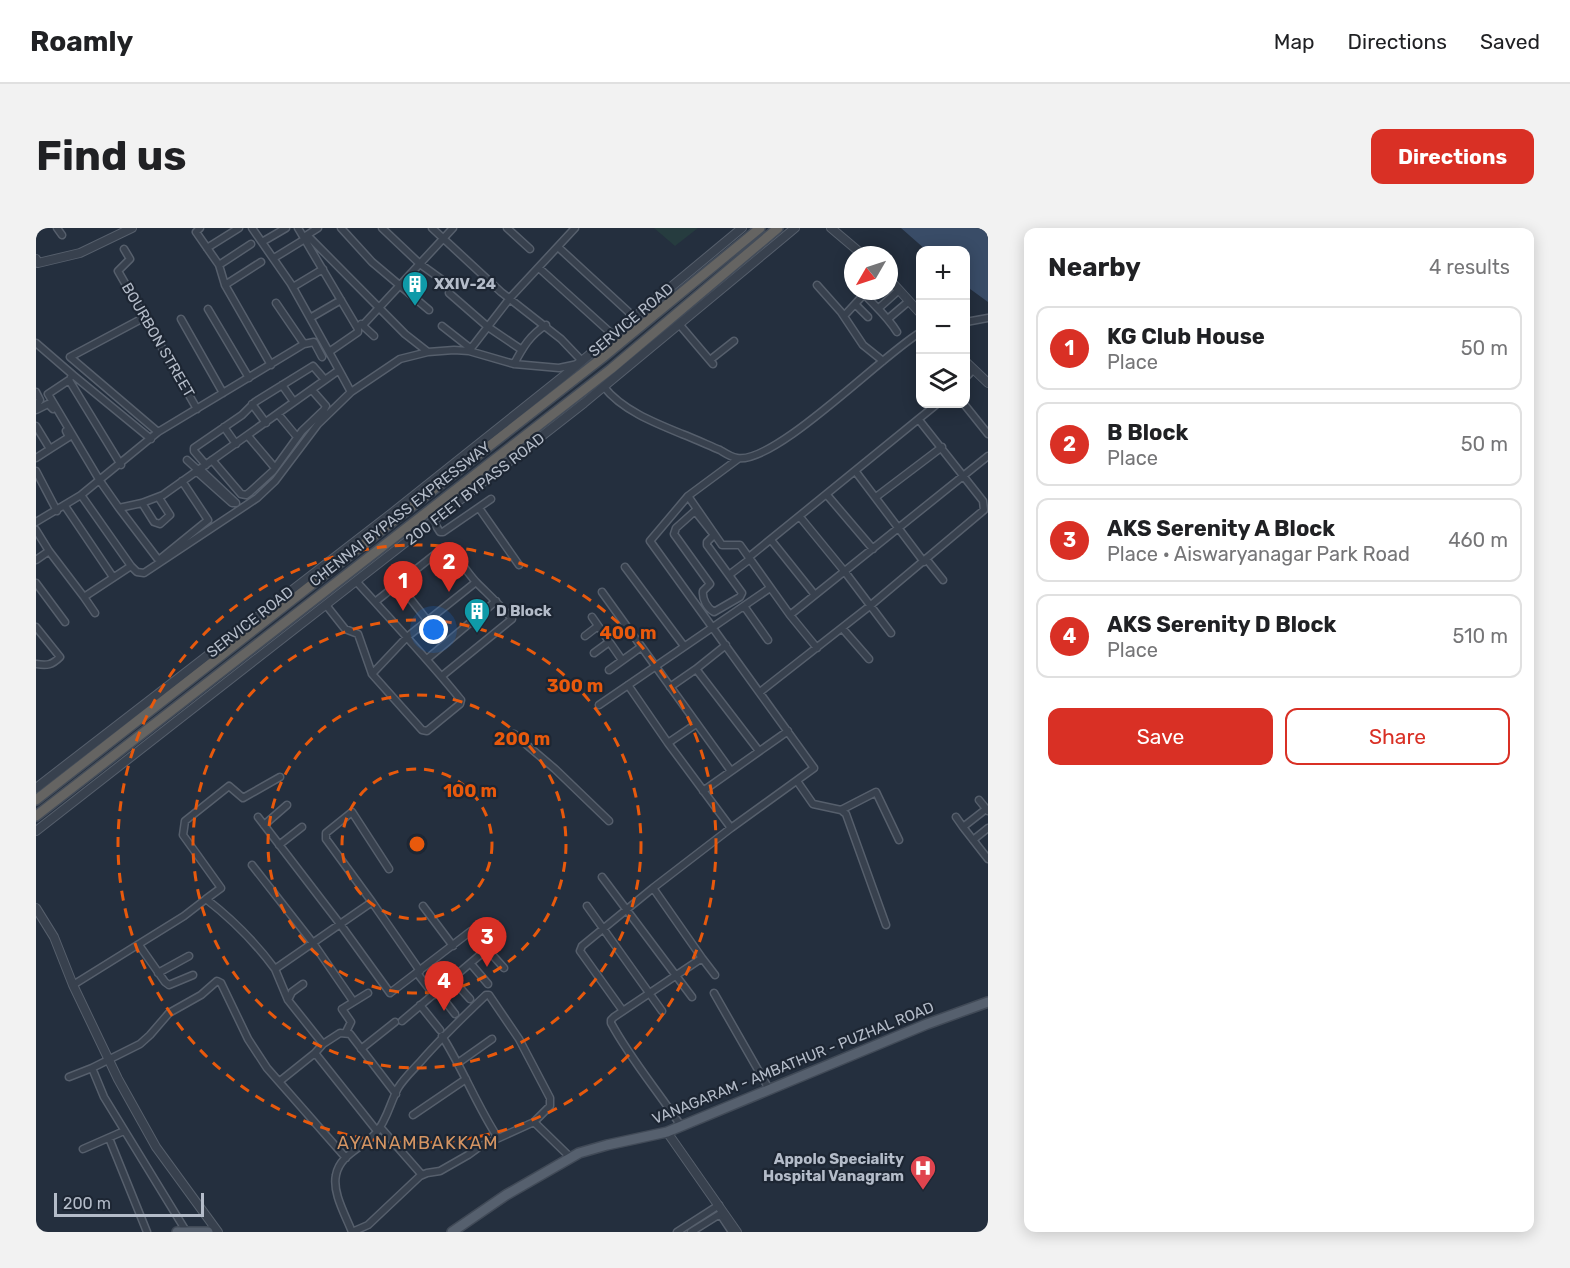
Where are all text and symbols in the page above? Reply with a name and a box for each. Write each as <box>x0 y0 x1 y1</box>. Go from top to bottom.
text: Roamly <box>30 25 133 58</box>
text: Map <box>1274 29 1315 54</box>
text: Directions <box>1348 29 1447 54</box>
text: Saved <box>1480 29 1540 54</box>
button: Directions <box>1371 129 1534 184</box>
text: Find us <box>36 131 187 181</box>
north arrow <box>844 246 898 300</box>
map controls <box>916 246 970 408</box>
button: + <box>916 246 970 300</box>
text: Nearby <box>1048 252 1141 283</box>
text: 4 results <box>1429 255 1510 279</box>
building icon: XXIV-24 <box>400 269 430 307</box>
place label: XXIV-24 <box>434 275 496 293</box>
street label: BOURBON STREET <box>118 279 198 401</box>
street label: SERVICE ROAD <box>585 279 677 361</box>
button: − <box>916 300 970 354</box>
text: KG Club House <box>1107 323 1265 350</box>
text: 1 <box>1065 336 1074 360</box>
text: 50 m <box>1461 336 1508 360</box>
text: Place <box>1107 350 1158 374</box>
button: layers <box>916 354 970 408</box>
text: B Block <box>1107 419 1188 446</box>
street label: 200 FEET BYPASS ROAD <box>402 429 548 549</box>
text: 2 <box>1063 432 1076 456</box>
text: 50 m <box>1461 432 1508 456</box>
street label: CHENNAI BYPASS EXPRESSWAY <box>306 437 494 590</box>
text: Place <box>1107 446 1158 470</box>
text: AKS Serenity A Block <box>1107 515 1335 542</box>
text: 3 <box>1063 528 1076 552</box>
text: 460 m <box>1448 528 1508 552</box>
pin: 2 <box>430 542 468 592</box>
text: Place · Aiswaryanagar Park Road <box>1107 542 1410 566</box>
pin: 1 <box>384 562 422 611</box>
street label: SERVICE ROAD <box>203 583 297 661</box>
building icon: D Block <box>462 596 492 634</box>
place label: D Block <box>496 602 552 620</box>
text: AKS Serenity D Block <box>1107 611 1336 638</box>
your location <box>419 615 448 644</box>
text: 400 m <box>599 622 657 644</box>
text: 4 <box>1063 624 1076 648</box>
text: 510 m <box>1452 624 1508 648</box>
text: Place <box>1107 638 1158 662</box>
text: 300 m <box>547 675 603 697</box>
button: Save <box>1048 708 1273 765</box>
button: Share <box>1285 708 1510 765</box>
text: 200 m <box>494 728 550 750</box>
text: 100 m <box>443 780 497 802</box>
centre of rings <box>407 834 427 854</box>
pin: 3 <box>468 918 506 967</box>
pin: 4 <box>424 962 464 1011</box>
street label: VANAGARAM - AMBATHUR - PUZHAL ROAD <box>649 998 937 1128</box>
district label: AYANAMBAKKAM <box>337 1132 499 1154</box>
place label: Appolo Speciality Hospital Vanagram <box>763 1150 904 1185</box>
hospital icon: Appolo Speciality Hospital Vanagram <box>908 1153 938 1191</box>
scale bar <box>54 1190 204 1218</box>
text: 200 m <box>63 1194 111 1213</box>

